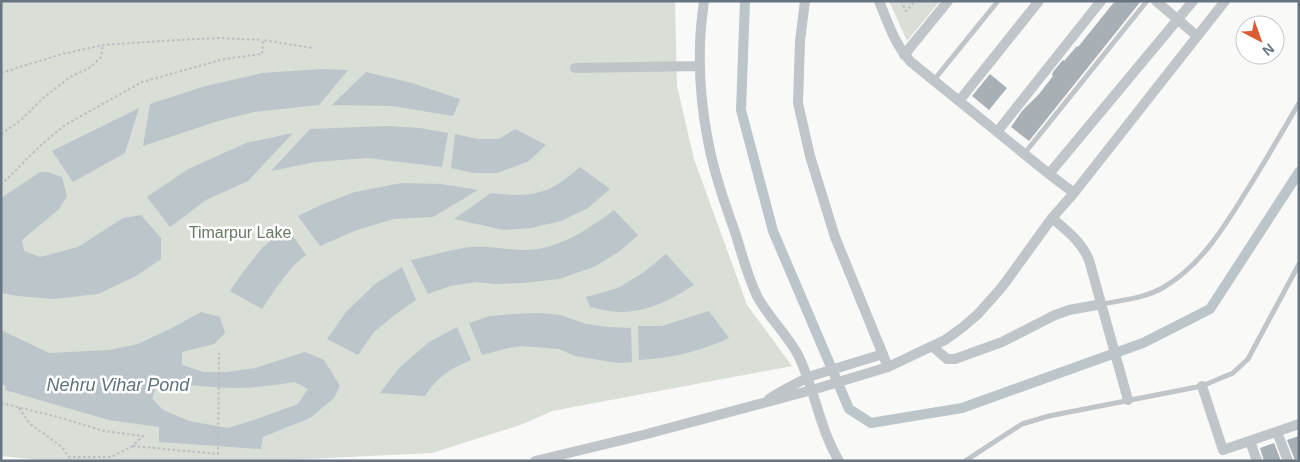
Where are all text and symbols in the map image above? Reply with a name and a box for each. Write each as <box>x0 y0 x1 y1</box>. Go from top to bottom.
north arrow <box>1235 15 1285 65</box>
text: N <box>1259 40 1278 59</box>
park label: Timarpur Lake <box>189 224 291 241</box>
water label: Nehru Vihar Pond <box>47 375 190 395</box>

